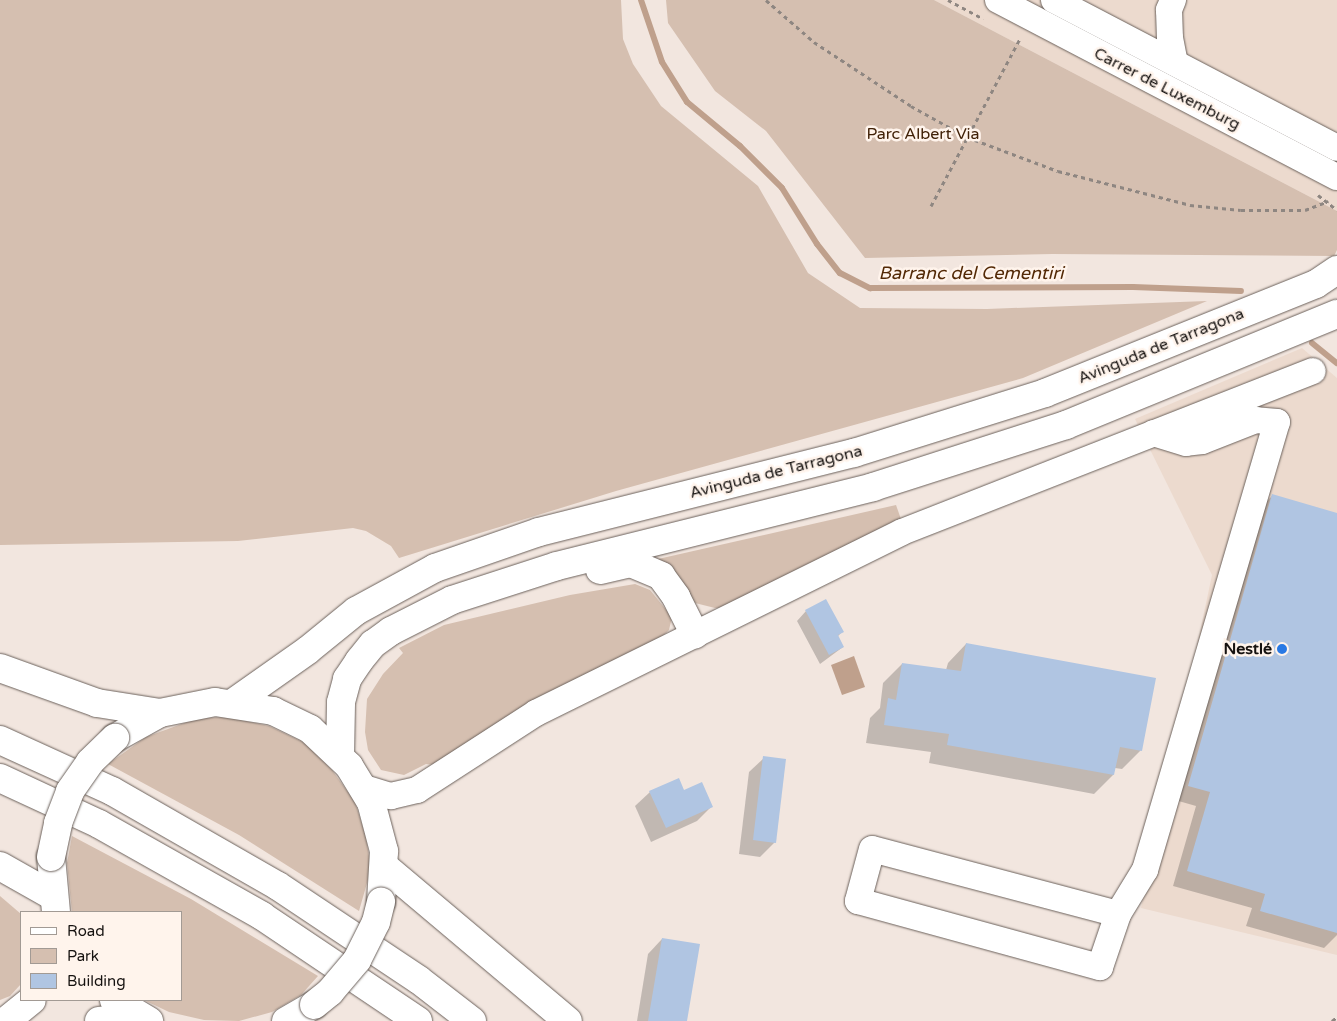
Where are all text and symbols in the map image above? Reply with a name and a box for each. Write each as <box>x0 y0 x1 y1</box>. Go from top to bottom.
street label: Carrer de Luxemburg <box>1091 44 1243 134</box>
park label: Parc Albert Via <box>866 124 980 144</box>
water label: Barranc del Cementiri <box>878 262 1064 284</box>
street label: Avinguda de Tarragona <box>1075 304 1247 388</box>
street label: Avinguda de Tarragona <box>688 441 864 503</box>
place label: Nestlé <box>1224 639 1272 659</box>
marker: Nestlé <box>1276 643 1288 655</box>
legend <box>20 911 182 1001</box>
text: Road <box>67 922 105 940</box>
text: Park <box>67 947 99 965</box>
text: Building <box>67 972 126 990</box>

